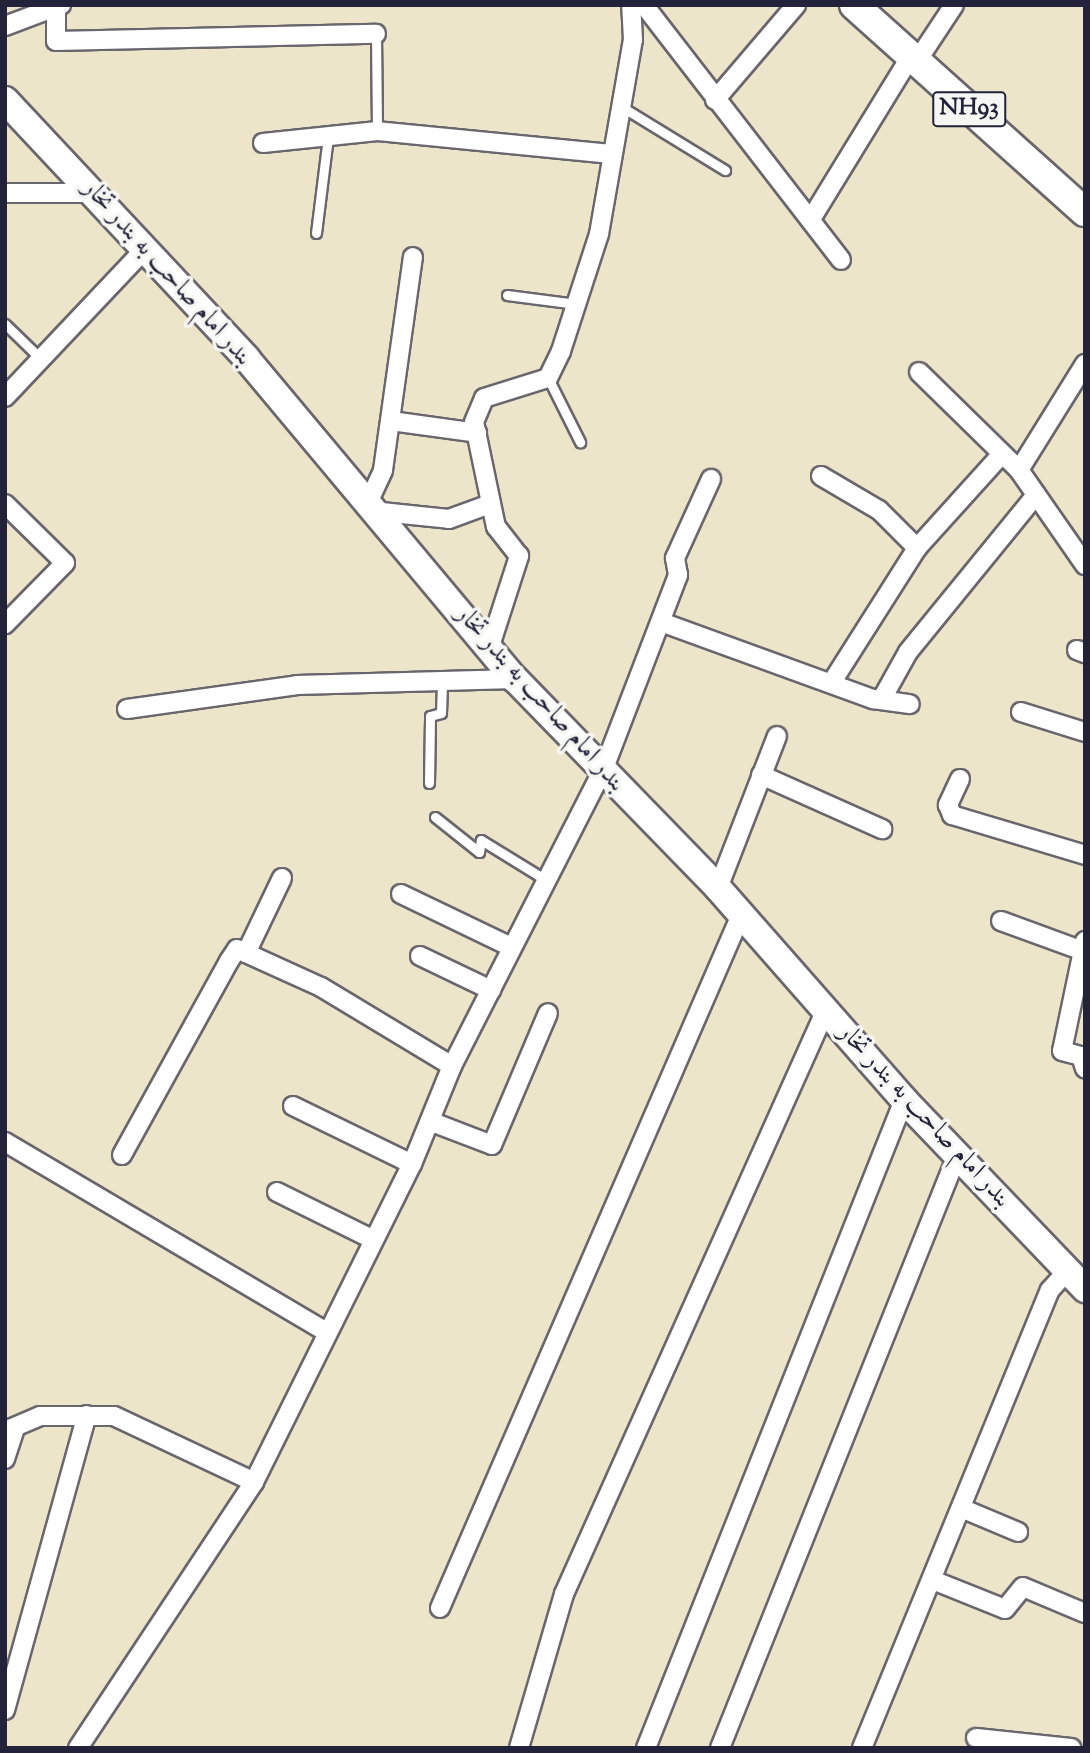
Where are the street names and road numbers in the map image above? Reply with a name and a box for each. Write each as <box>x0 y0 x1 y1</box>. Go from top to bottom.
road number: NH93 <box>932 88 1006 130</box>
street label: بندر امام صاحب به بندر تخار <box>75 173 259 373</box>
street label: بندر امام صاحب به بندر تخار <box>448 599 632 799</box>
street label: بندر امام صاحب به بندر تخار <box>831 1018 1017 1214</box>

